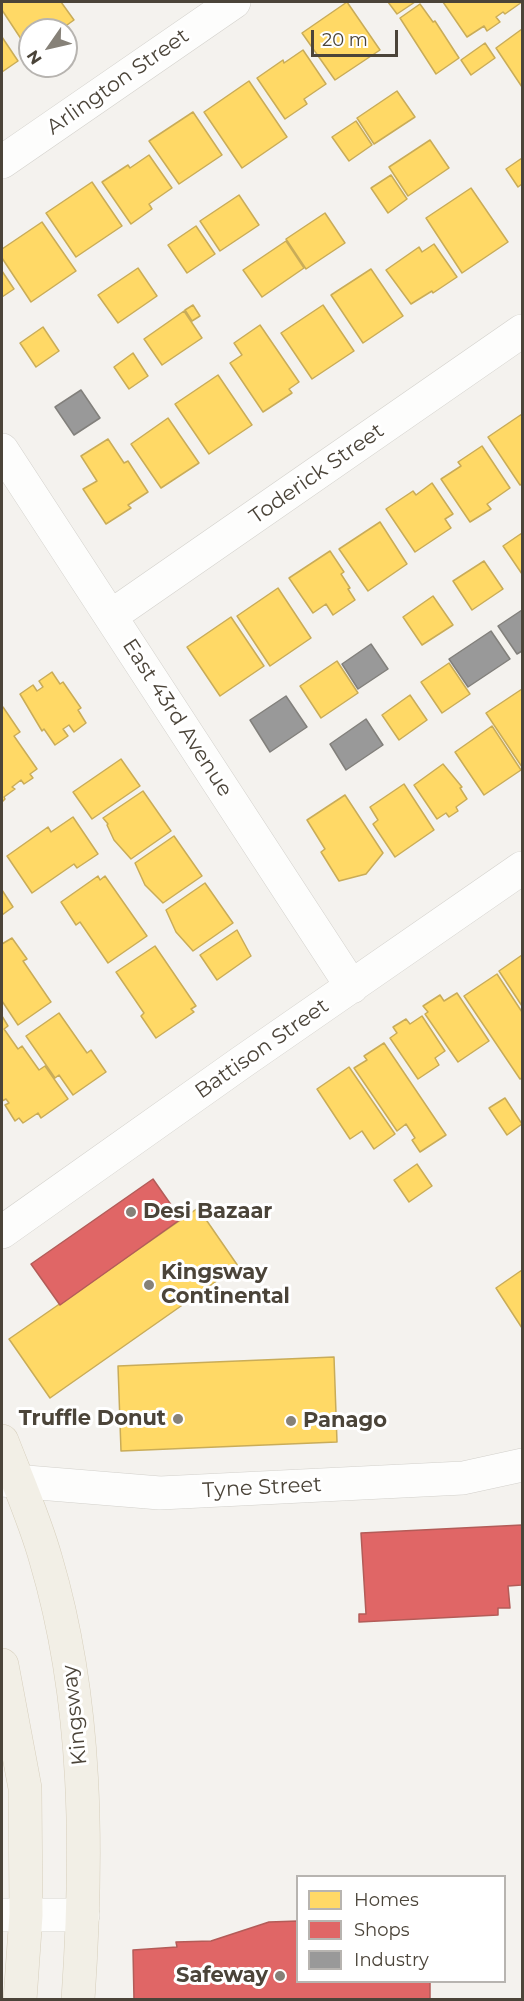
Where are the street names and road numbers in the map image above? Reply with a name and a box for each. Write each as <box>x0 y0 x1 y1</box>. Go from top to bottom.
street label: Arlington Street <box>42 24 194 140</box>
street label: Toderick Street <box>245 418 389 530</box>
street label: East 43rd Avenue <box>117 634 237 802</box>
street label: Battison Street <box>190 994 334 1104</box>
street label: Tyne Street <box>202 1472 322 1504</box>
street label: Kingsway <box>57 1664 93 1766</box>

